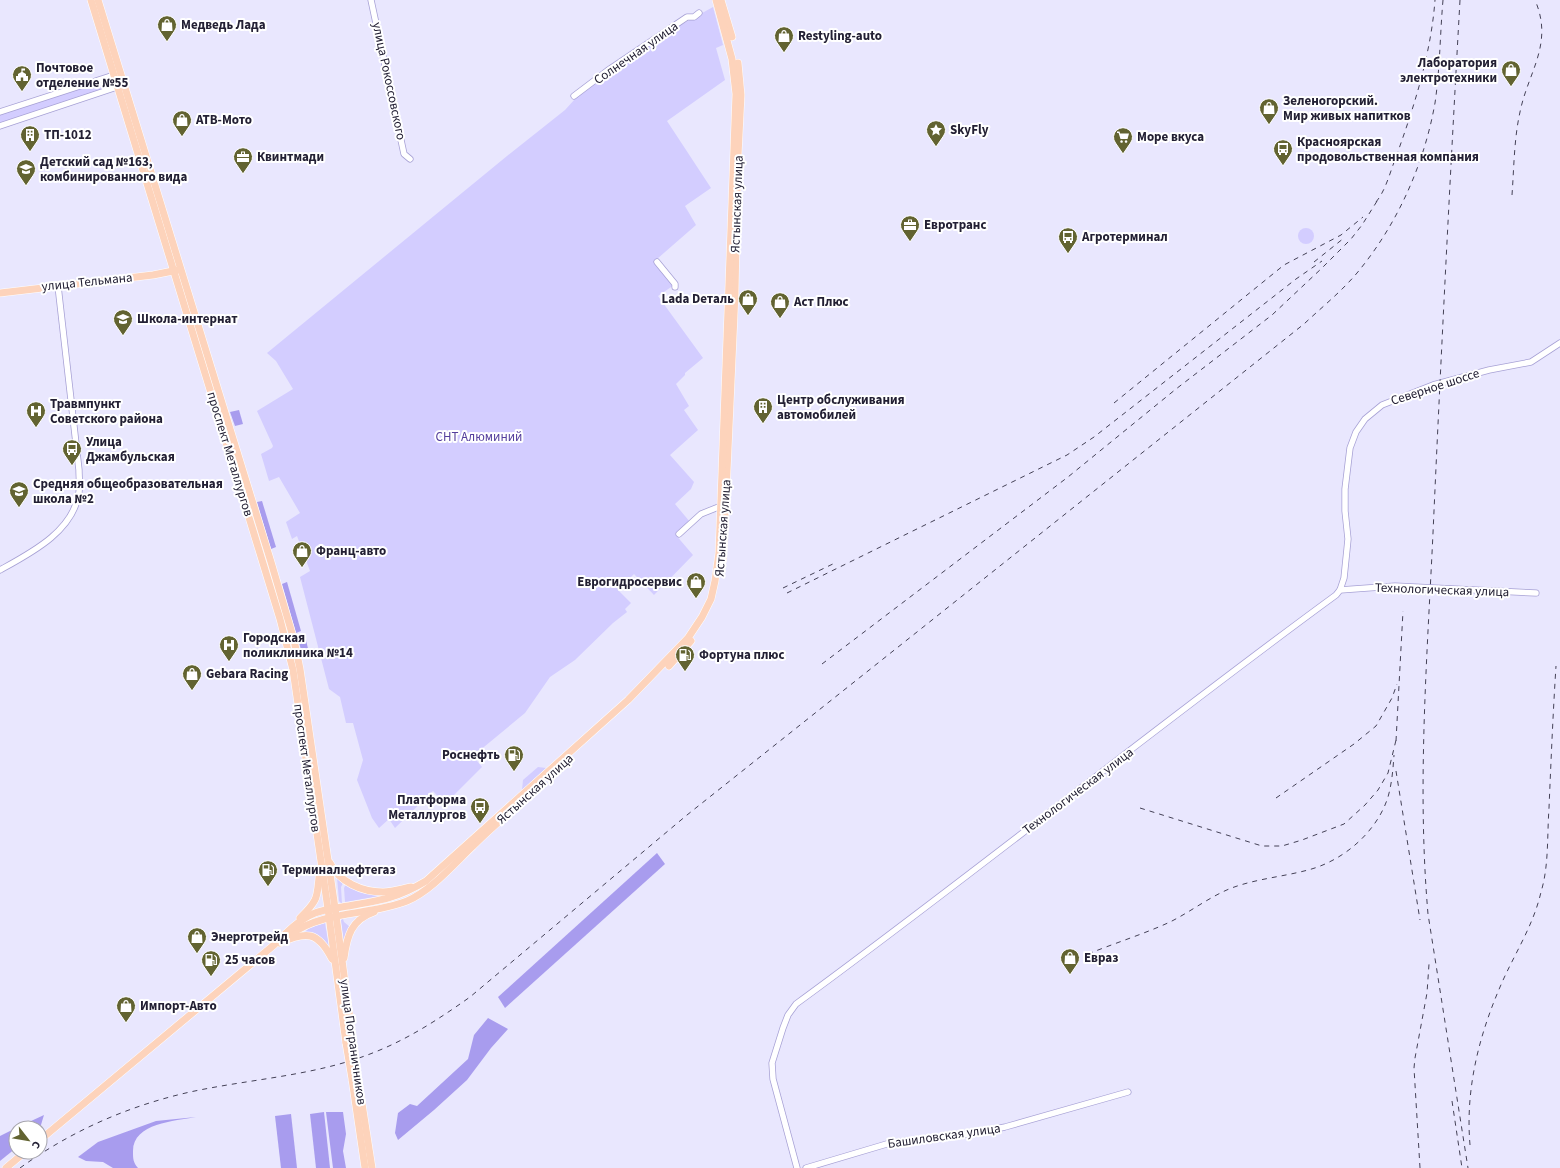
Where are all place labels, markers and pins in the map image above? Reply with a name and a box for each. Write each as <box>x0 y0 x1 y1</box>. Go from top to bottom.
shop icon: Медведь Лада <box>156 14 178 42</box>
place label: Медведь Лада <box>181 16 266 34</box>
shop icon: Restyling-auto <box>773 25 795 53</box>
place label: Restyling-auto <box>798 27 882 45</box>
place label: Лаборатория электротехники <box>1400 54 1497 87</box>
place label: Почтовое отделение №55 <box>36 59 128 92</box>
shop icon: Лаборатория электротехники <box>1500 59 1522 87</box>
public building icon: Почтовое отделение №55 <box>11 64 33 92</box>
place label: Зеленогорский. Мир живых напитков <box>1283 92 1411 125</box>
shop icon: Зеленогорский. Мир живых напитков <box>1258 97 1280 125</box>
shop icon: АТВ-Мото <box>171 109 193 137</box>
place label: АТВ-Мото <box>195 111 252 129</box>
place icon: SkyFly <box>925 119 947 147</box>
place label: SkyFly <box>950 121 989 139</box>
building icon: ТП-1012 <box>19 124 41 152</box>
place label: ТП-1012 <box>44 126 92 144</box>
supermarket icon: Море вкуса <box>1112 126 1134 154</box>
place label: Море вкуса <box>1137 128 1204 146</box>
place label: Красноярская продовольственная компания <box>1297 133 1479 166</box>
bus stop icon: Красноярская продовольственная компания <box>1272 138 1294 166</box>
office icon: Квинтмади <box>232 146 254 174</box>
place label: Квинтмади <box>257 148 324 166</box>
place label: Детский сад №163, комбинированного вида <box>40 153 187 186</box>
school or university icon: Детский сад №163, комбинированного вида <box>15 158 37 186</box>
office icon: Евротранс <box>899 214 921 242</box>
place label: Евротранс <box>924 216 987 234</box>
bus stop icon: Агротерминал <box>1057 226 1079 254</box>
place label: Агротерминал <box>1081 228 1168 246</box>
shop icon: Lada Dеталь <box>737 288 759 316</box>
place label: Lada Dеталь <box>662 290 734 308</box>
shop icon: Аст Плюс <box>769 291 791 319</box>
place label: Аст Плюс <box>793 293 849 311</box>
school or university icon: Школа-интернат <box>112 308 134 336</box>
place label: Школа-интернат <box>137 310 238 328</box>
place label: Центр обслуживания автомобилей <box>777 391 905 424</box>
place label: Травмпункт Советского района <box>50 395 163 428</box>
building icon: Центр обслуживания автомобилей <box>752 396 774 424</box>
hospital icon: Травмпункт Советского района <box>25 400 47 428</box>
place label: Улица Джамбульская <box>86 433 175 466</box>
bus stop icon: Улица Джамбульская <box>61 438 83 466</box>
place label: Средняя общеобразовательная школа №2 <box>33 475 223 508</box>
school or university icon: Средняя общеобразовательная школа №2 <box>8 480 30 508</box>
shop icon: Франц-авто <box>291 540 313 568</box>
place label: Франц-авто <box>316 542 386 560</box>
shop icon: Еврогидросервис <box>685 571 707 599</box>
place label: Еврогидросервис <box>577 573 682 591</box>
place label: Городская поликлиника №14 <box>243 629 353 662</box>
hospital icon: Городская поликлиника №14 <box>218 634 240 662</box>
fuel station icon: Фортуна плюс <box>674 644 696 672</box>
place label: Фортуна плюс <box>699 646 785 664</box>
shop icon: Gebara Racing <box>181 663 203 691</box>
place label: Gebara Racing <box>206 665 288 683</box>
fuel station icon: Роснефть <box>503 744 525 772</box>
place label: Роснефть <box>442 746 500 764</box>
place label: Платформа Металлургов <box>388 791 466 824</box>
bus stop icon: Платформа Металлургов <box>469 796 491 824</box>
fuel station icon: Терминалнефтегаз <box>257 859 279 887</box>
place label: Терминалнефтегаз <box>282 861 396 879</box>
shop icon: Энерготрейд <box>186 926 208 954</box>
place label: Энерготрейд <box>211 928 289 946</box>
shop icon: Евраз <box>1059 947 1081 975</box>
fuel station icon: 25 часов <box>200 949 222 977</box>
place label: Евраз <box>1084 949 1118 967</box>
place label: 25 часов <box>225 951 275 969</box>
shop icon: Импорт-Авто <box>115 995 137 1023</box>
place label: Импорт-Авто <box>140 997 217 1015</box>

